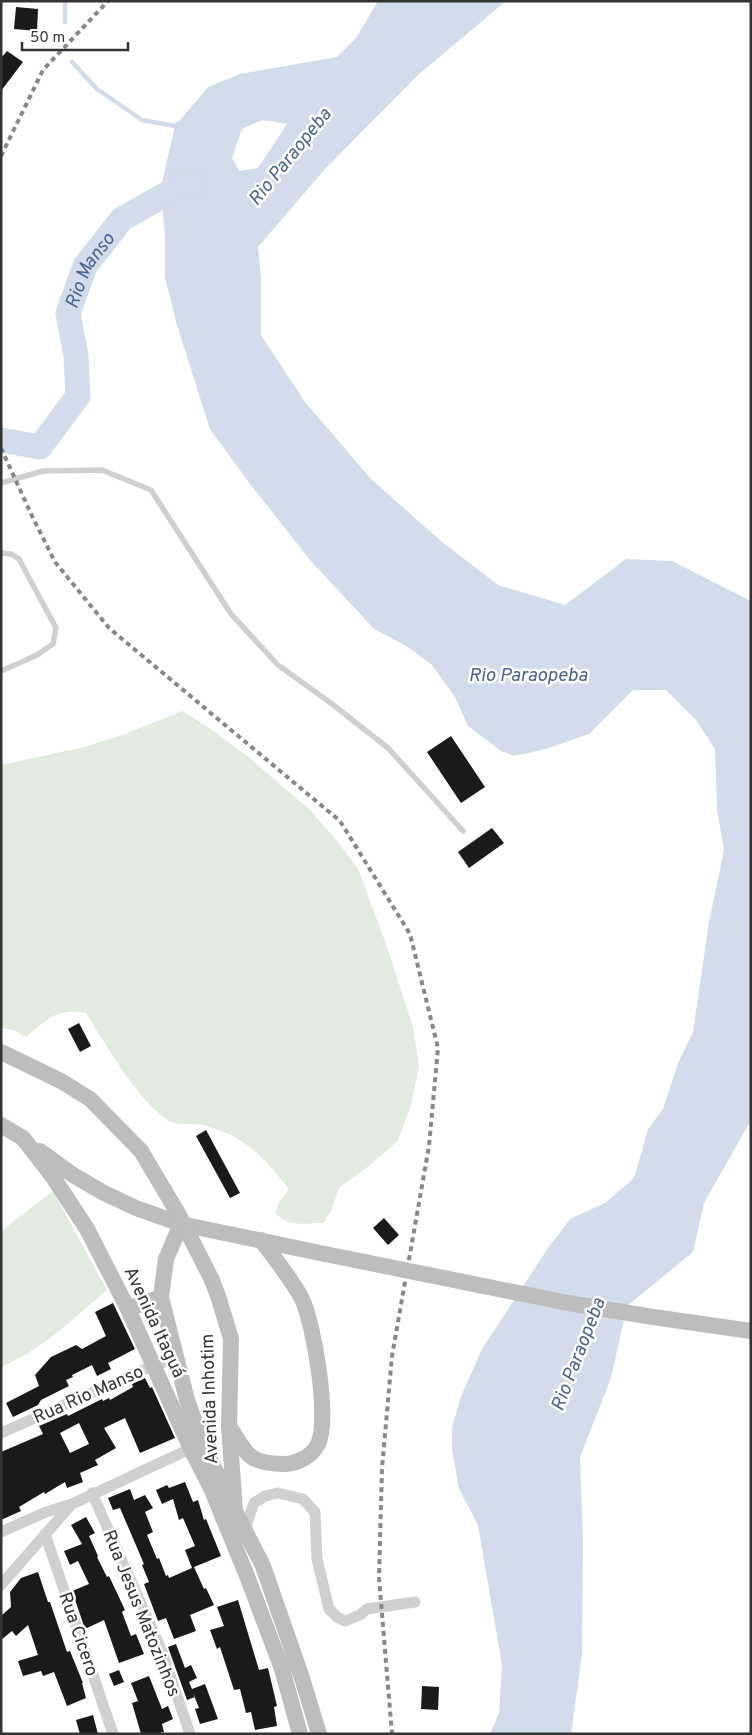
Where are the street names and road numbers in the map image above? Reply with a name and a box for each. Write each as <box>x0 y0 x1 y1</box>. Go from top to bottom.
street label: Avenida Itaguá <box>118 1263 189 1382</box>
street label: Avenida Inhotim <box>197 1333 224 1465</box>
street label: Rua Rio Manso <box>30 1361 147 1430</box>
street label: Rua Jesus Matozinhos <box>97 1527 185 1700</box>
street label: Rua Cicero <box>52 1589 103 1680</box>

